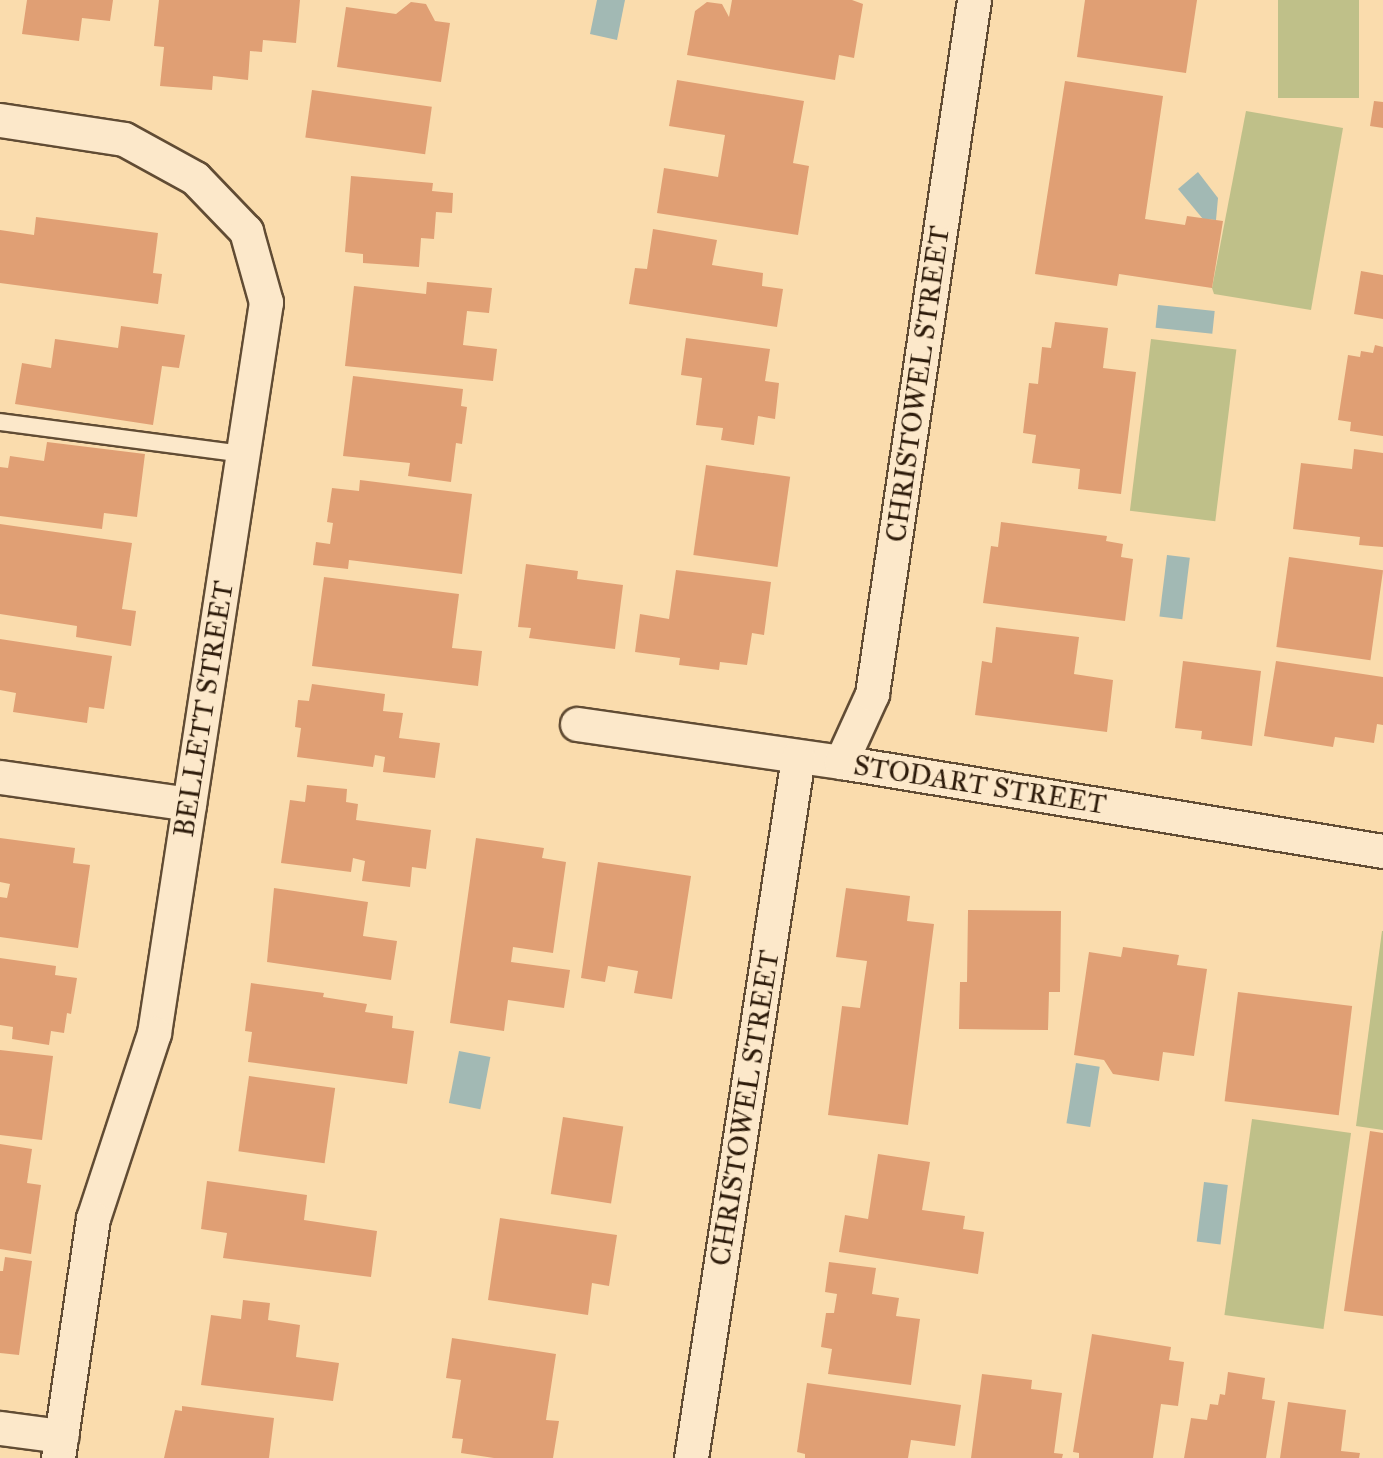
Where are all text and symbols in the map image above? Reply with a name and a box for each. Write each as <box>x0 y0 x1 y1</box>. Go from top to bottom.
street label: CHRISTOWEL STREET <box>879 224 957 544</box>
street label: BELLETT STREET <box>167 579 241 839</box>
street label: STODART STREET <box>851 748 1109 822</box>
street label: CHRISTOWEL STREET <box>703 948 787 1268</box>

